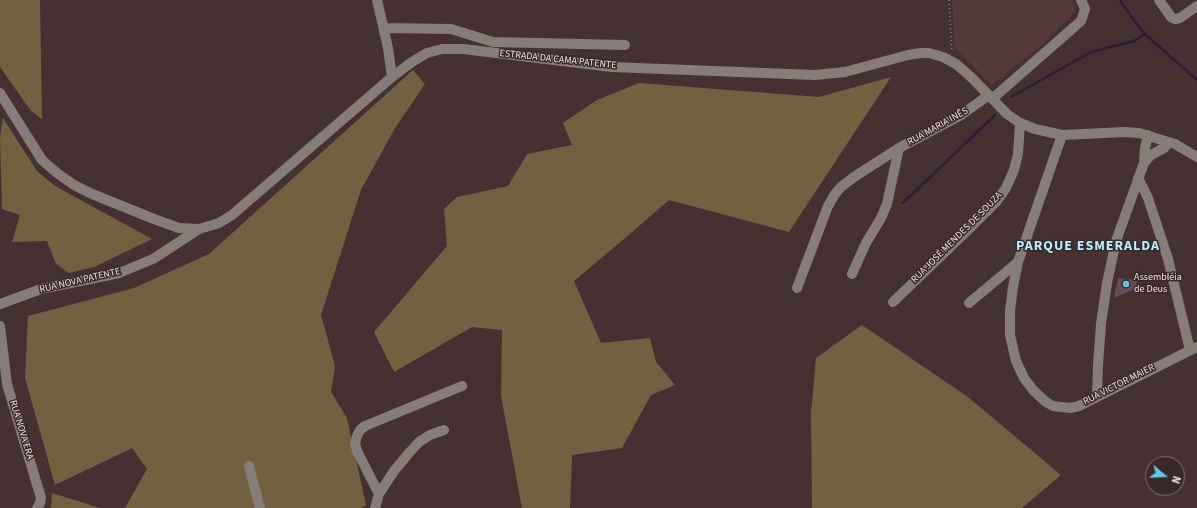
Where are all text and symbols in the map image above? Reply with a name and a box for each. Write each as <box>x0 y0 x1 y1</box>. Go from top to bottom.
street label: ESTRADA DA CAMA PATENTE <box>499 48 617 72</box>
street label: RUA MARIA INÊS <box>906 105 970 149</box>
street label: RUA JOSÉ MENDES DE SOUZA <box>909 190 1005 286</box>
district label: PARQUE ESMERALDA <box>1016 239 1160 255</box>
street label: RUA NOVA PATENTE <box>38 266 122 296</box>
place label: Assembléia de Deus <box>1134 272 1182 296</box>
marker: Assembléia de Deus <box>1121 279 1131 289</box>
street label: RUA VICTOR MAIER <box>1081 362 1157 408</box>
street label: RUA NOVA ERA <box>6 399 36 461</box>
north arrow <box>1145 456 1185 496</box>
text: N <box>1168 474 1184 486</box>

